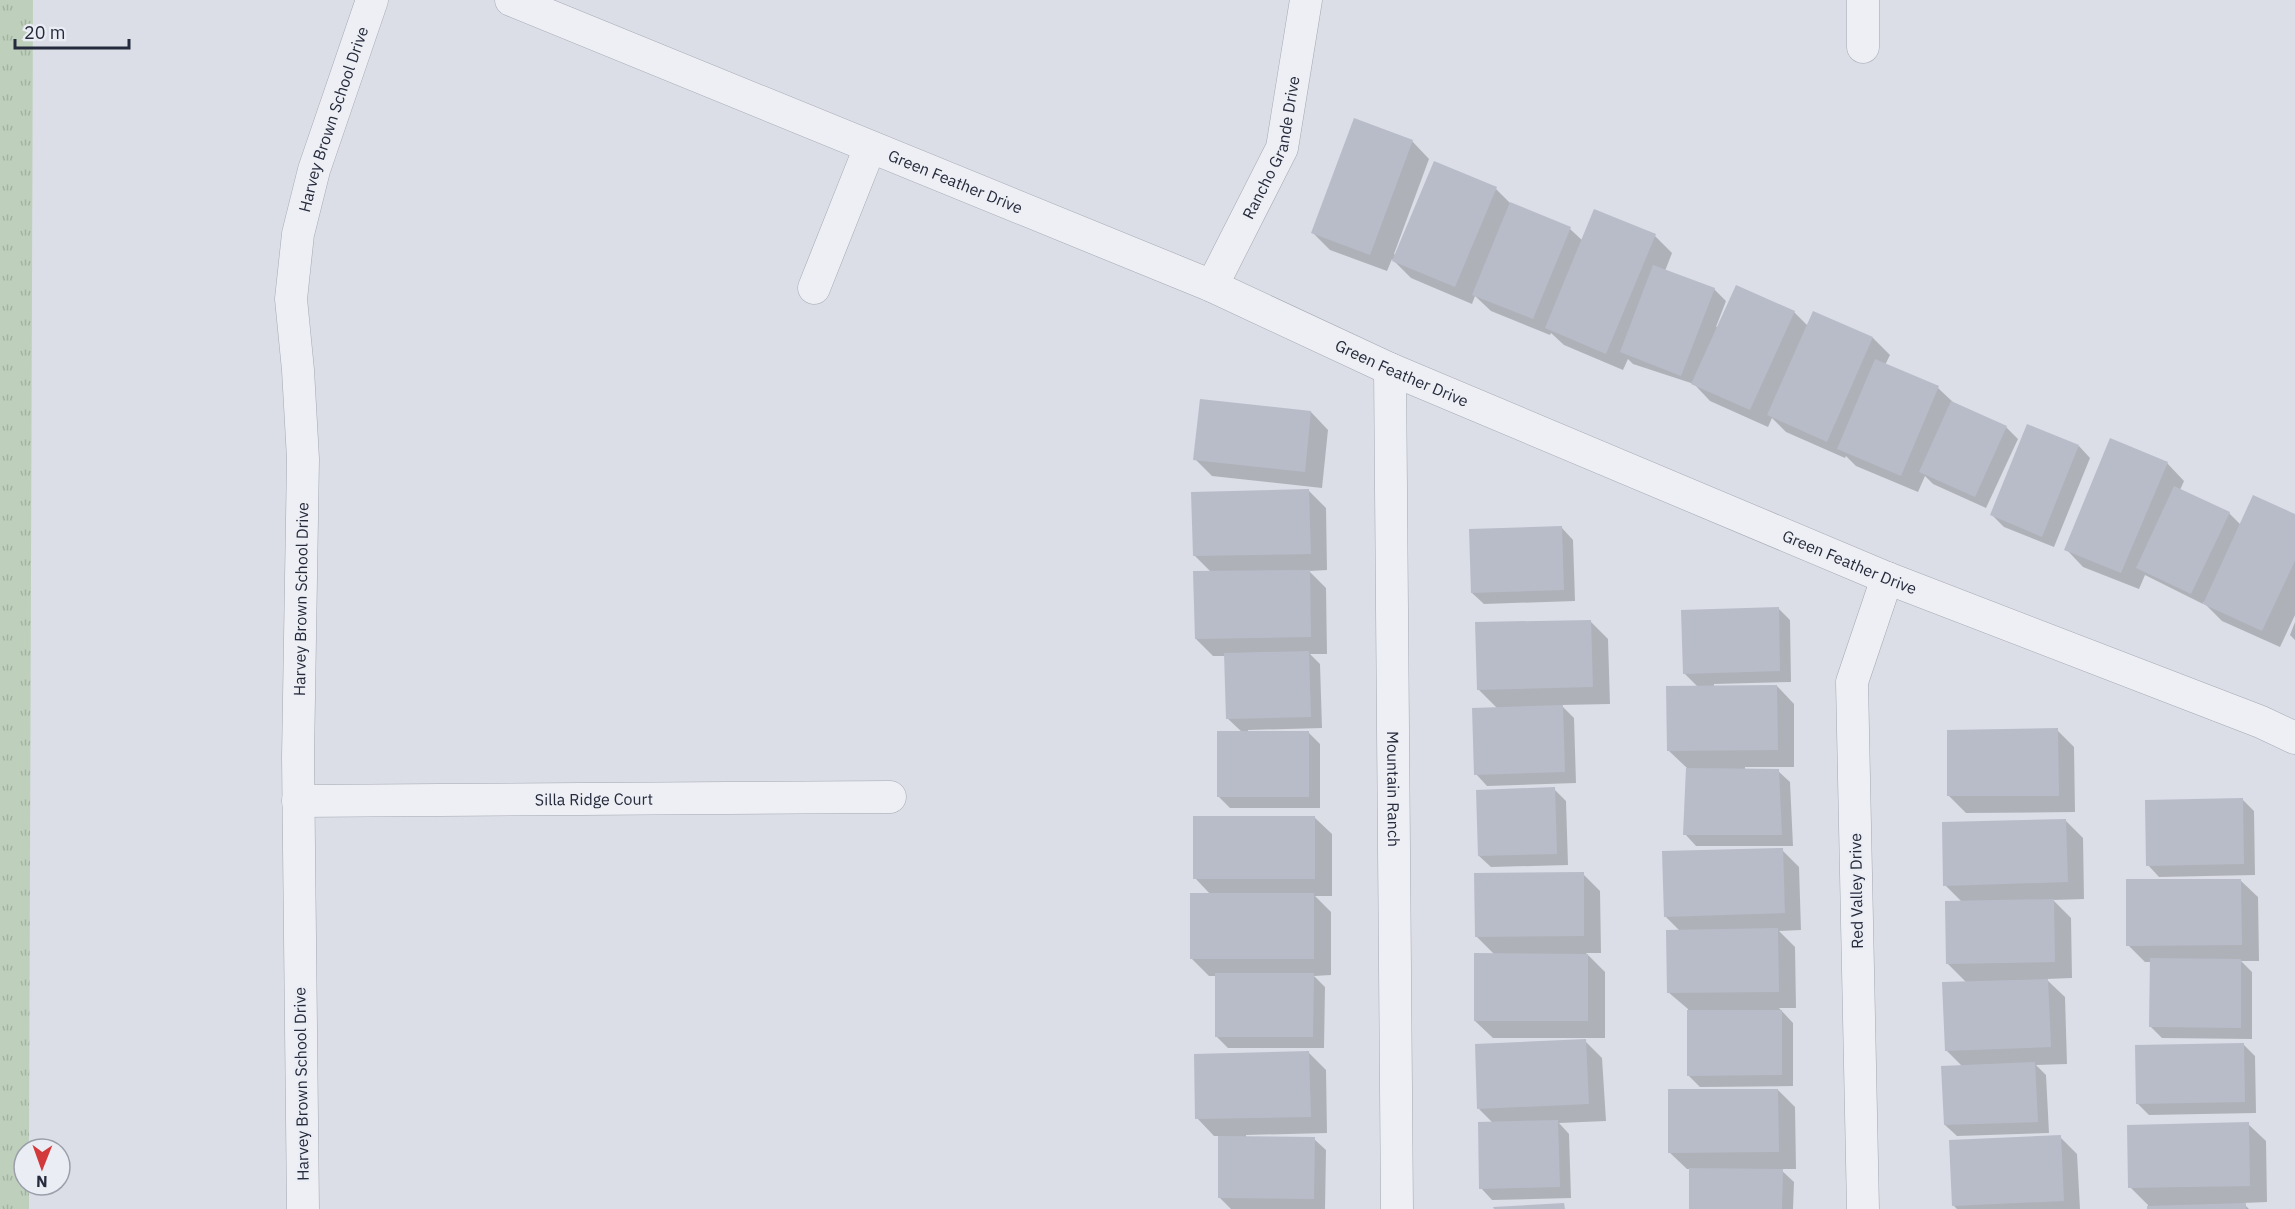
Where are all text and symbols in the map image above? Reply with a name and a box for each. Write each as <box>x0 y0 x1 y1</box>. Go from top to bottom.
scale bar <box>15 12 129 50</box>
text: 20 m <box>24 21 66 44</box>
street label: Harvey Brown School Drive <box>294 23 372 214</box>
street label: Rancho Grande Drive <box>1238 74 1304 222</box>
street label: Green Feather Drive <box>885 145 1026 218</box>
street label: Green Feather Drive <box>1332 335 1472 411</box>
street label: Harvey Brown School Drive <box>289 502 312 696</box>
street label: Green Feather Drive <box>1779 525 1920 599</box>
street label: Mountain Ranch <box>1383 731 1404 847</box>
street label: Silla Ridge Court <box>535 789 653 809</box>
street label: Red Valley Drive <box>1845 833 1867 949</box>
street label: Harvey Brown School Drive <box>289 987 313 1181</box>
north arrow <box>12 1137 72 1197</box>
text: N <box>36 1172 48 1192</box>

